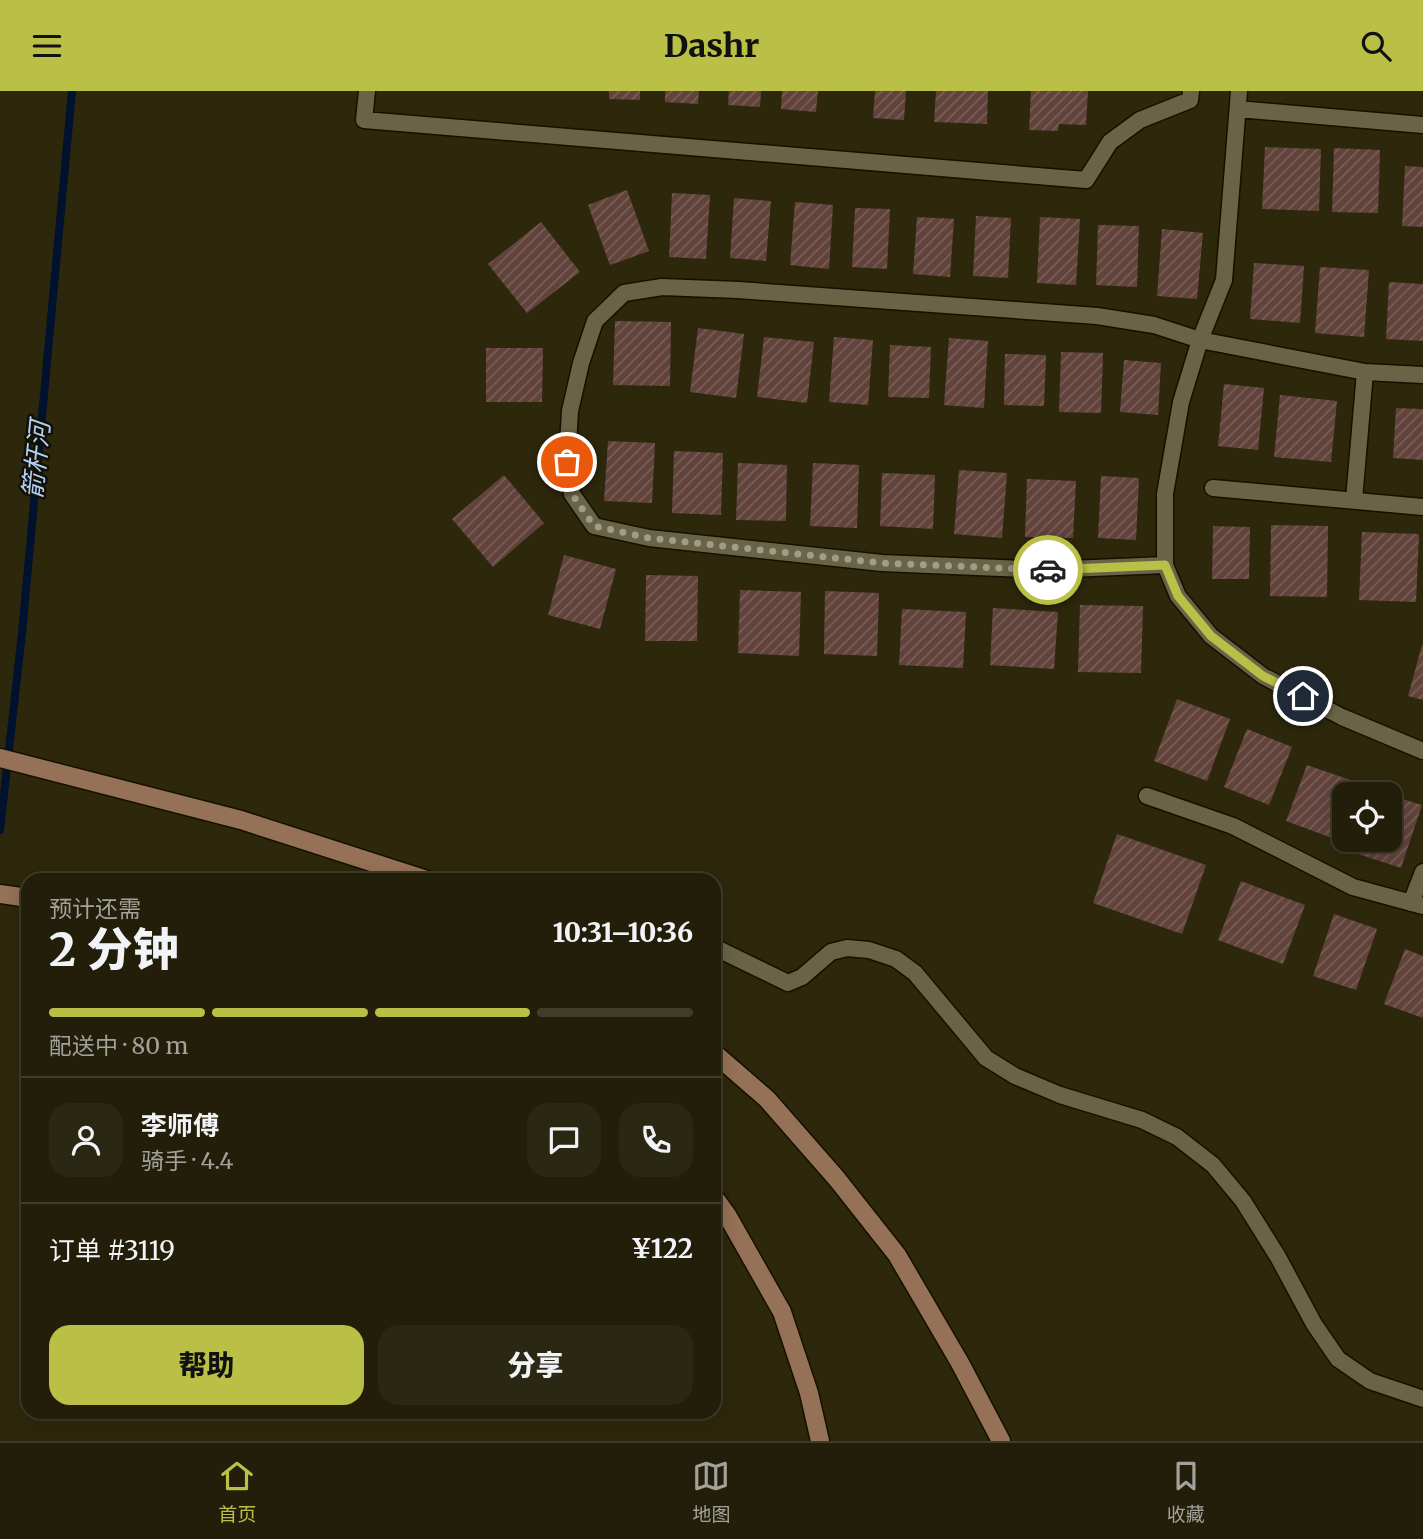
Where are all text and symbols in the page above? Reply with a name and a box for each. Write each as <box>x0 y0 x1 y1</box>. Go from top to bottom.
text: Dashr <box>664 26 759 66</box>
icon: menu <box>28 27 66 65</box>
icon: search <box>1357 27 1395 65</box>
water label: 箭杆河 <box>16 415 57 501</box>
pin <box>537 432 597 492</box>
icon: bag <box>548 443 586 481</box>
courier <box>1013 535 1083 605</box>
icon: car <box>1029 551 1067 589</box>
pin <box>1273 666 1333 726</box>
icon: home <box>1284 677 1322 715</box>
map controls <box>1332 782 1402 852</box>
button: locate <box>1332 782 1402 852</box>
text: 预计还需 <box>49 894 141 923</box>
text: 10:31–10:36 <box>553 916 693 949</box>
text: 2 分钟 <box>49 921 179 979</box>
text: 配送中 · 80 m <box>49 1031 188 1060</box>
button: person <box>49 1103 123 1177</box>
button: chat <box>527 1103 601 1177</box>
button: phone <box>619 1103 693 1177</box>
text: 李师傅 <box>141 1109 219 1142</box>
text: 骑手 · 4.4 <box>141 1146 234 1175</box>
text: ¥122 <box>631 1232 693 1265</box>
text: 订单 #3119 <box>49 1234 175 1267</box>
button: 帮助 <box>49 1325 364 1405</box>
button: 分享 <box>378 1325 693 1405</box>
tab: 首页 <box>218 1457 256 1526</box>
tab: 地图 <box>692 1457 731 1526</box>
tab: 收藏 <box>1167 1457 1205 1526</box>

